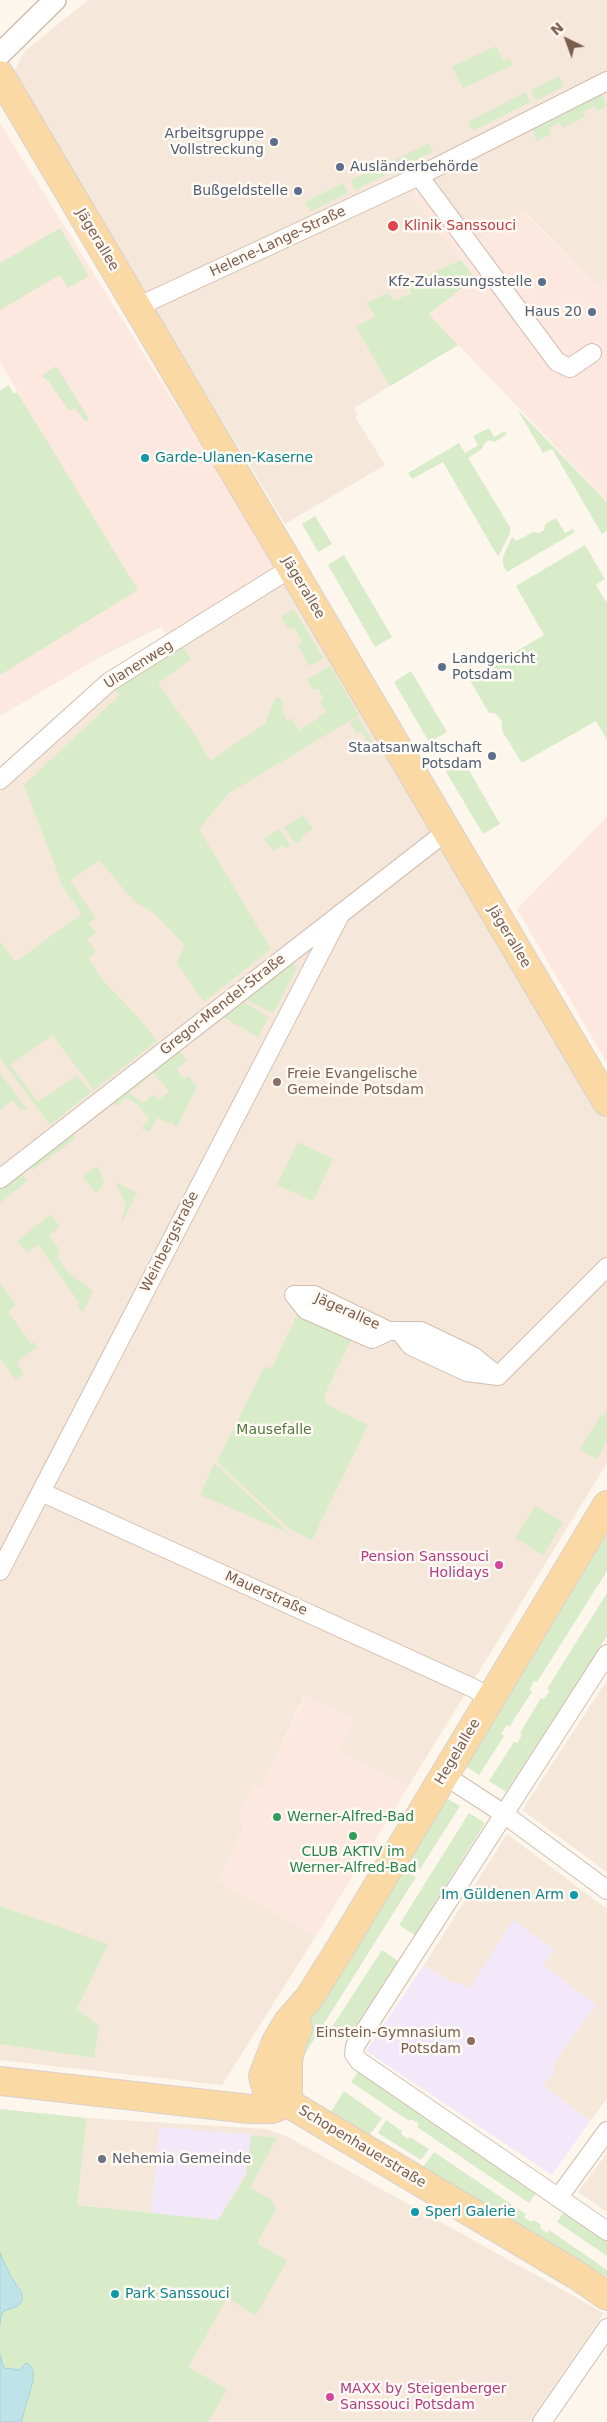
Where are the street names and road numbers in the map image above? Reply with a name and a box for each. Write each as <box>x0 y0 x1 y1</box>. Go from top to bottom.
street label: Helene-Lange-Straße <box>207 203 349 281</box>
street label: Jägerallee <box>72 206 122 274</box>
street label: Jägerallee <box>278 554 328 622</box>
street label: Ulanenweg <box>101 637 177 693</box>
street label: Jägerallee <box>484 903 534 971</box>
street label: Gregor-Mendel-Straße <box>157 951 289 1059</box>
street label: Weinbergstraße <box>137 1189 203 1295</box>
street label: Jägerallee <box>312 1290 382 1334</box>
street label: Mauerstraße <box>222 1568 310 1620</box>
street label: Hegelallee <box>432 1716 484 1788</box>
street label: Schopenhauerstraße <box>295 2102 429 2192</box>

